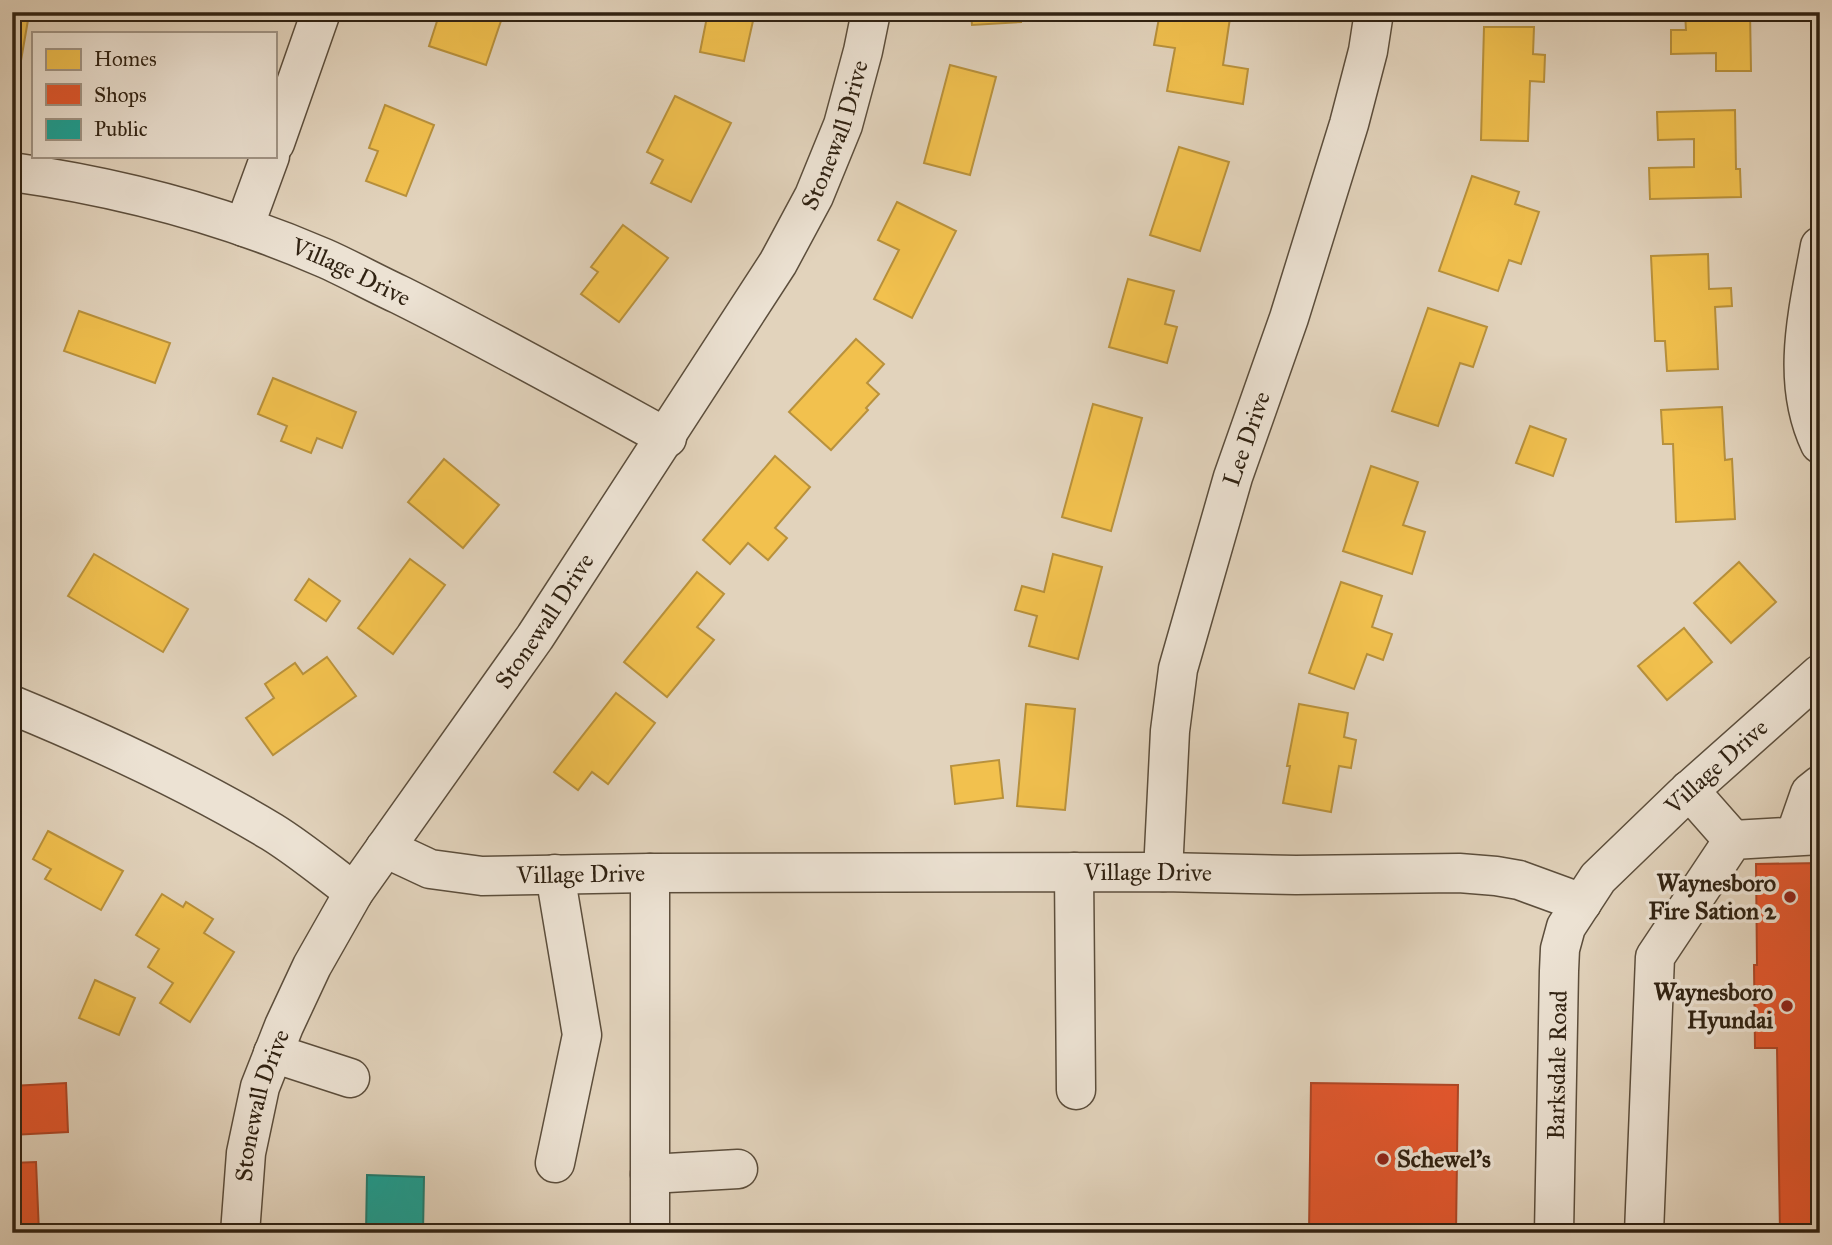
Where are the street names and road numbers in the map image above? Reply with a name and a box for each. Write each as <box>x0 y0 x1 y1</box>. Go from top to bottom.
street label: Stonewall Drive <box>794 57 875 215</box>
street label: Village Drive <box>286 231 416 313</box>
street label: Lee Drive <box>1216 387 1277 490</box>
street label: Stonewall Drive <box>488 547 601 694</box>
street label: Village Drive <box>1658 713 1774 821</box>
street label: Village Drive <box>1083 857 1212 888</box>
street label: Village Drive <box>515 858 645 890</box>
street label: Barksdale Road <box>1541 990 1574 1140</box>
street label: Stonewall Drive <box>229 1025 296 1183</box>

